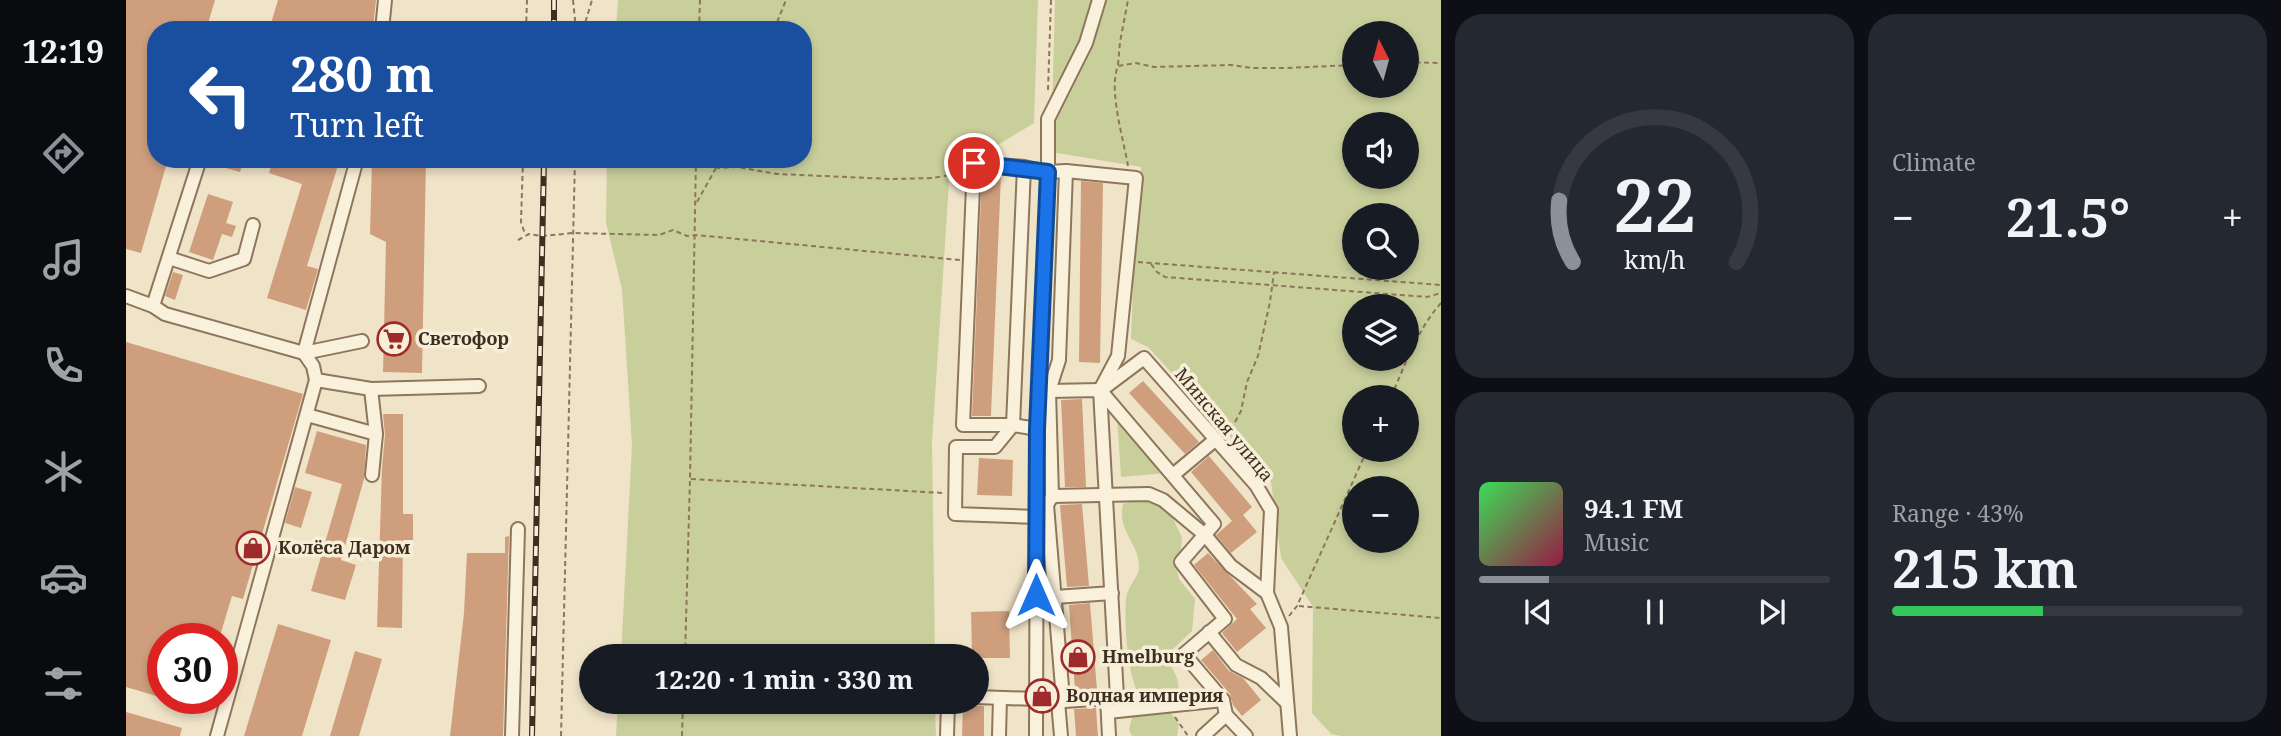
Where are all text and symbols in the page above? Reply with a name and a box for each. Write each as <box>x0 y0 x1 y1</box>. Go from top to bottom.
north arrow <box>1342 21 1419 98</box>
map controls <box>1342 21 1419 553</box>
text: 12:19 <box>22 29 104 72</box>
text: 280 m <box>290 40 434 106</box>
icon: left <box>175 49 266 140</box>
text: Turn left <box>290 103 424 146</box>
button: sound <box>1342 112 1419 189</box>
icon: directions <box>39 129 88 178</box>
pin <box>944 133 1004 193</box>
icon: arrive <box>955 144 993 182</box>
text: Climate <box>1892 146 1976 178</box>
text: 22 <box>1613 154 1696 253</box>
text: 21.5° <box>2006 181 2130 252</box>
text: − <box>1892 191 1914 243</box>
text: + <box>2222 191 2243 243</box>
button: search <box>1342 203 1419 280</box>
icon: music <box>39 235 88 284</box>
text: km/h <box>1624 242 1685 276</box>
button: layers <box>1342 294 1419 371</box>
supermarket icon: Светофор <box>375 320 413 358</box>
place label: Светофор <box>418 326 509 350</box>
icon: phone <box>39 341 88 390</box>
street label: Минская улица <box>1170 362 1280 486</box>
button: + <box>1342 385 1419 462</box>
icon: climate <box>39 447 88 496</box>
button: − <box>1342 476 1419 553</box>
text: 94.1 FM <box>1584 490 1683 526</box>
text: Range · 43% <box>1892 497 2024 529</box>
text: Music <box>1584 526 1649 558</box>
shop icon: Колёса Даром <box>234 529 272 567</box>
text: 215 km <box>1892 532 2078 603</box>
place label: Колёса Даром <box>278 535 411 559</box>
icon: car <box>39 553 88 602</box>
position arrow <box>999 558 1073 632</box>
icon: previous <box>1519 593 1557 631</box>
icon: pause <box>1636 593 1674 631</box>
icon: next <box>1753 593 1791 631</box>
speed limit sign: 30 <box>147 623 238 714</box>
shop icon: Hmelburg <box>1059 638 1097 676</box>
place label: Hmelburg <box>1102 644 1195 668</box>
icon: filters <box>39 659 88 708</box>
text: 12:20 · 1 min · 330 m <box>654 661 914 697</box>
shop icon: Водная империя <box>1023 677 1061 715</box>
place label: Водная империя <box>1066 683 1224 707</box>

